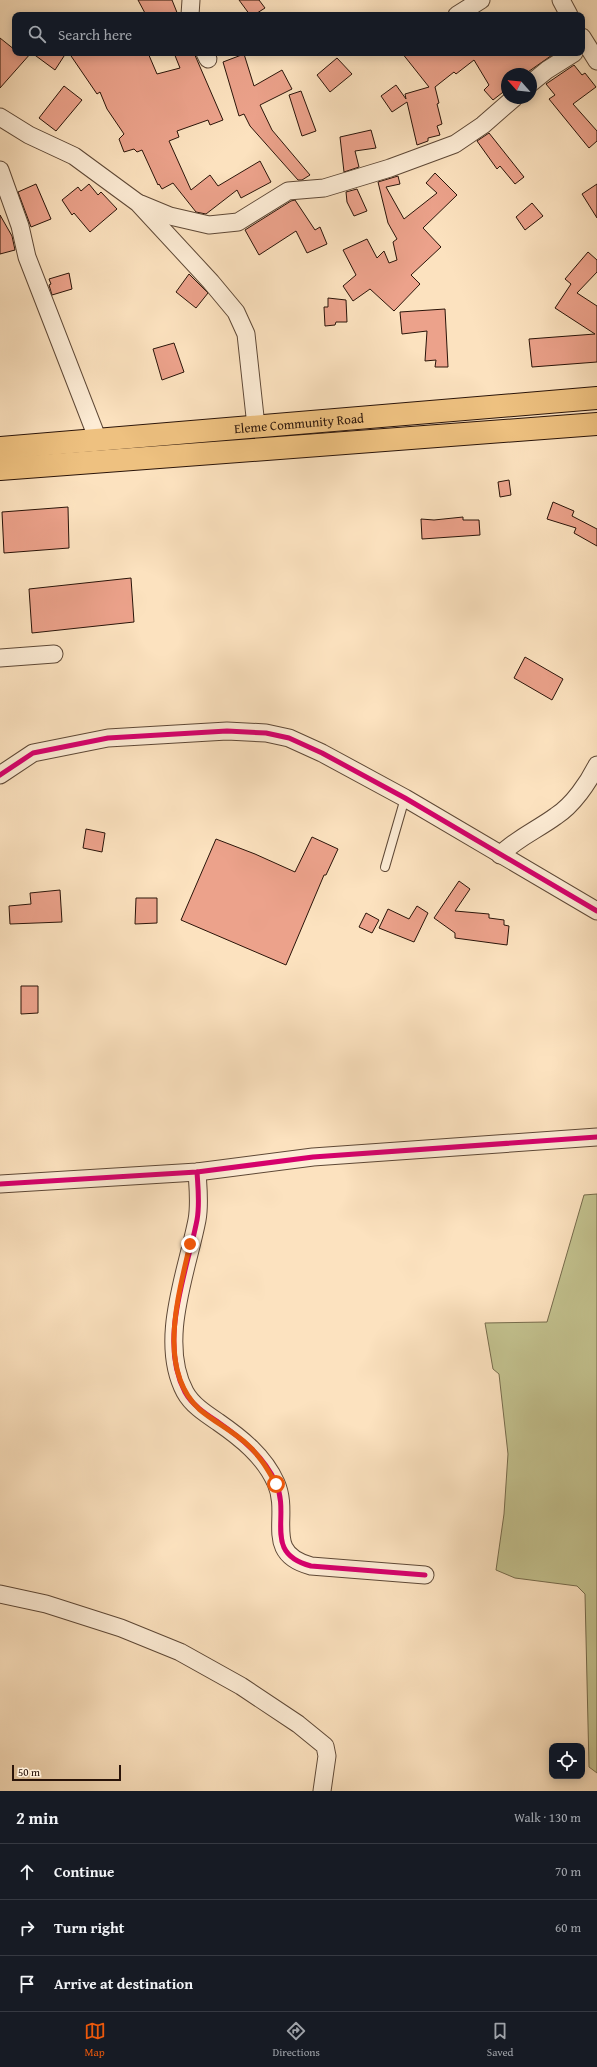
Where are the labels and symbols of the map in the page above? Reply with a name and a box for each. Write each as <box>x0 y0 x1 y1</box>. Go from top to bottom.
north arrow <box>501 68 537 104</box>
street label: Eleme Community Road <box>233 409 365 438</box>
route end <box>181 1235 199 1253</box>
route start <box>267 1475 285 1493</box>
scale bar <box>12 1763 121 1782</box>

